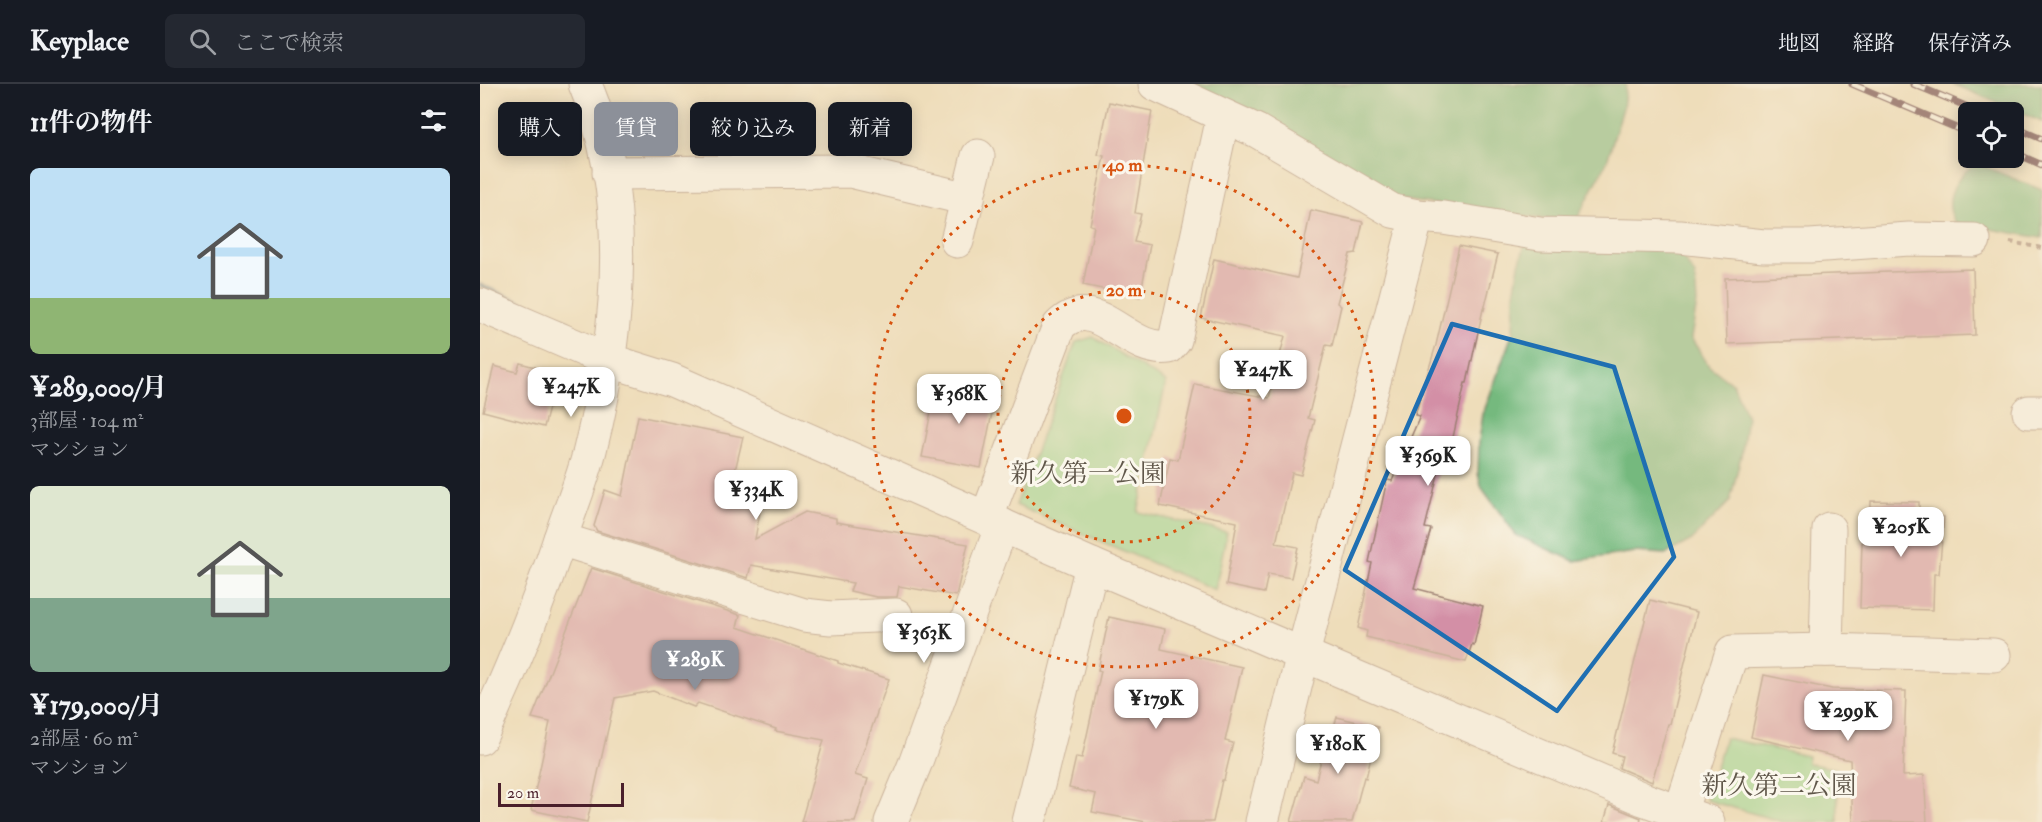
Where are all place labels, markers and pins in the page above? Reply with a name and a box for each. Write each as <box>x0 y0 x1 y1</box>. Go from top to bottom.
pin: ¥247K <box>1221 350 1305 401</box>
pin: ¥247K <box>529 367 613 418</box>
pin: ¥368K <box>917 374 1001 425</box>
centre of rings <box>1114 406 1134 426</box>
pin: ¥369K <box>1386 436 1470 487</box>
pin: ¥334K <box>714 470 798 521</box>
pin: ¥205K <box>1859 507 1943 558</box>
pin: ¥363K <box>882 613 966 664</box>
pin: ¥289K <box>653 640 737 691</box>
pin: ¥179K <box>1114 679 1198 730</box>
pin: ¥299K <box>1806 691 1890 742</box>
pin: ¥180K <box>1296 724 1380 775</box>

